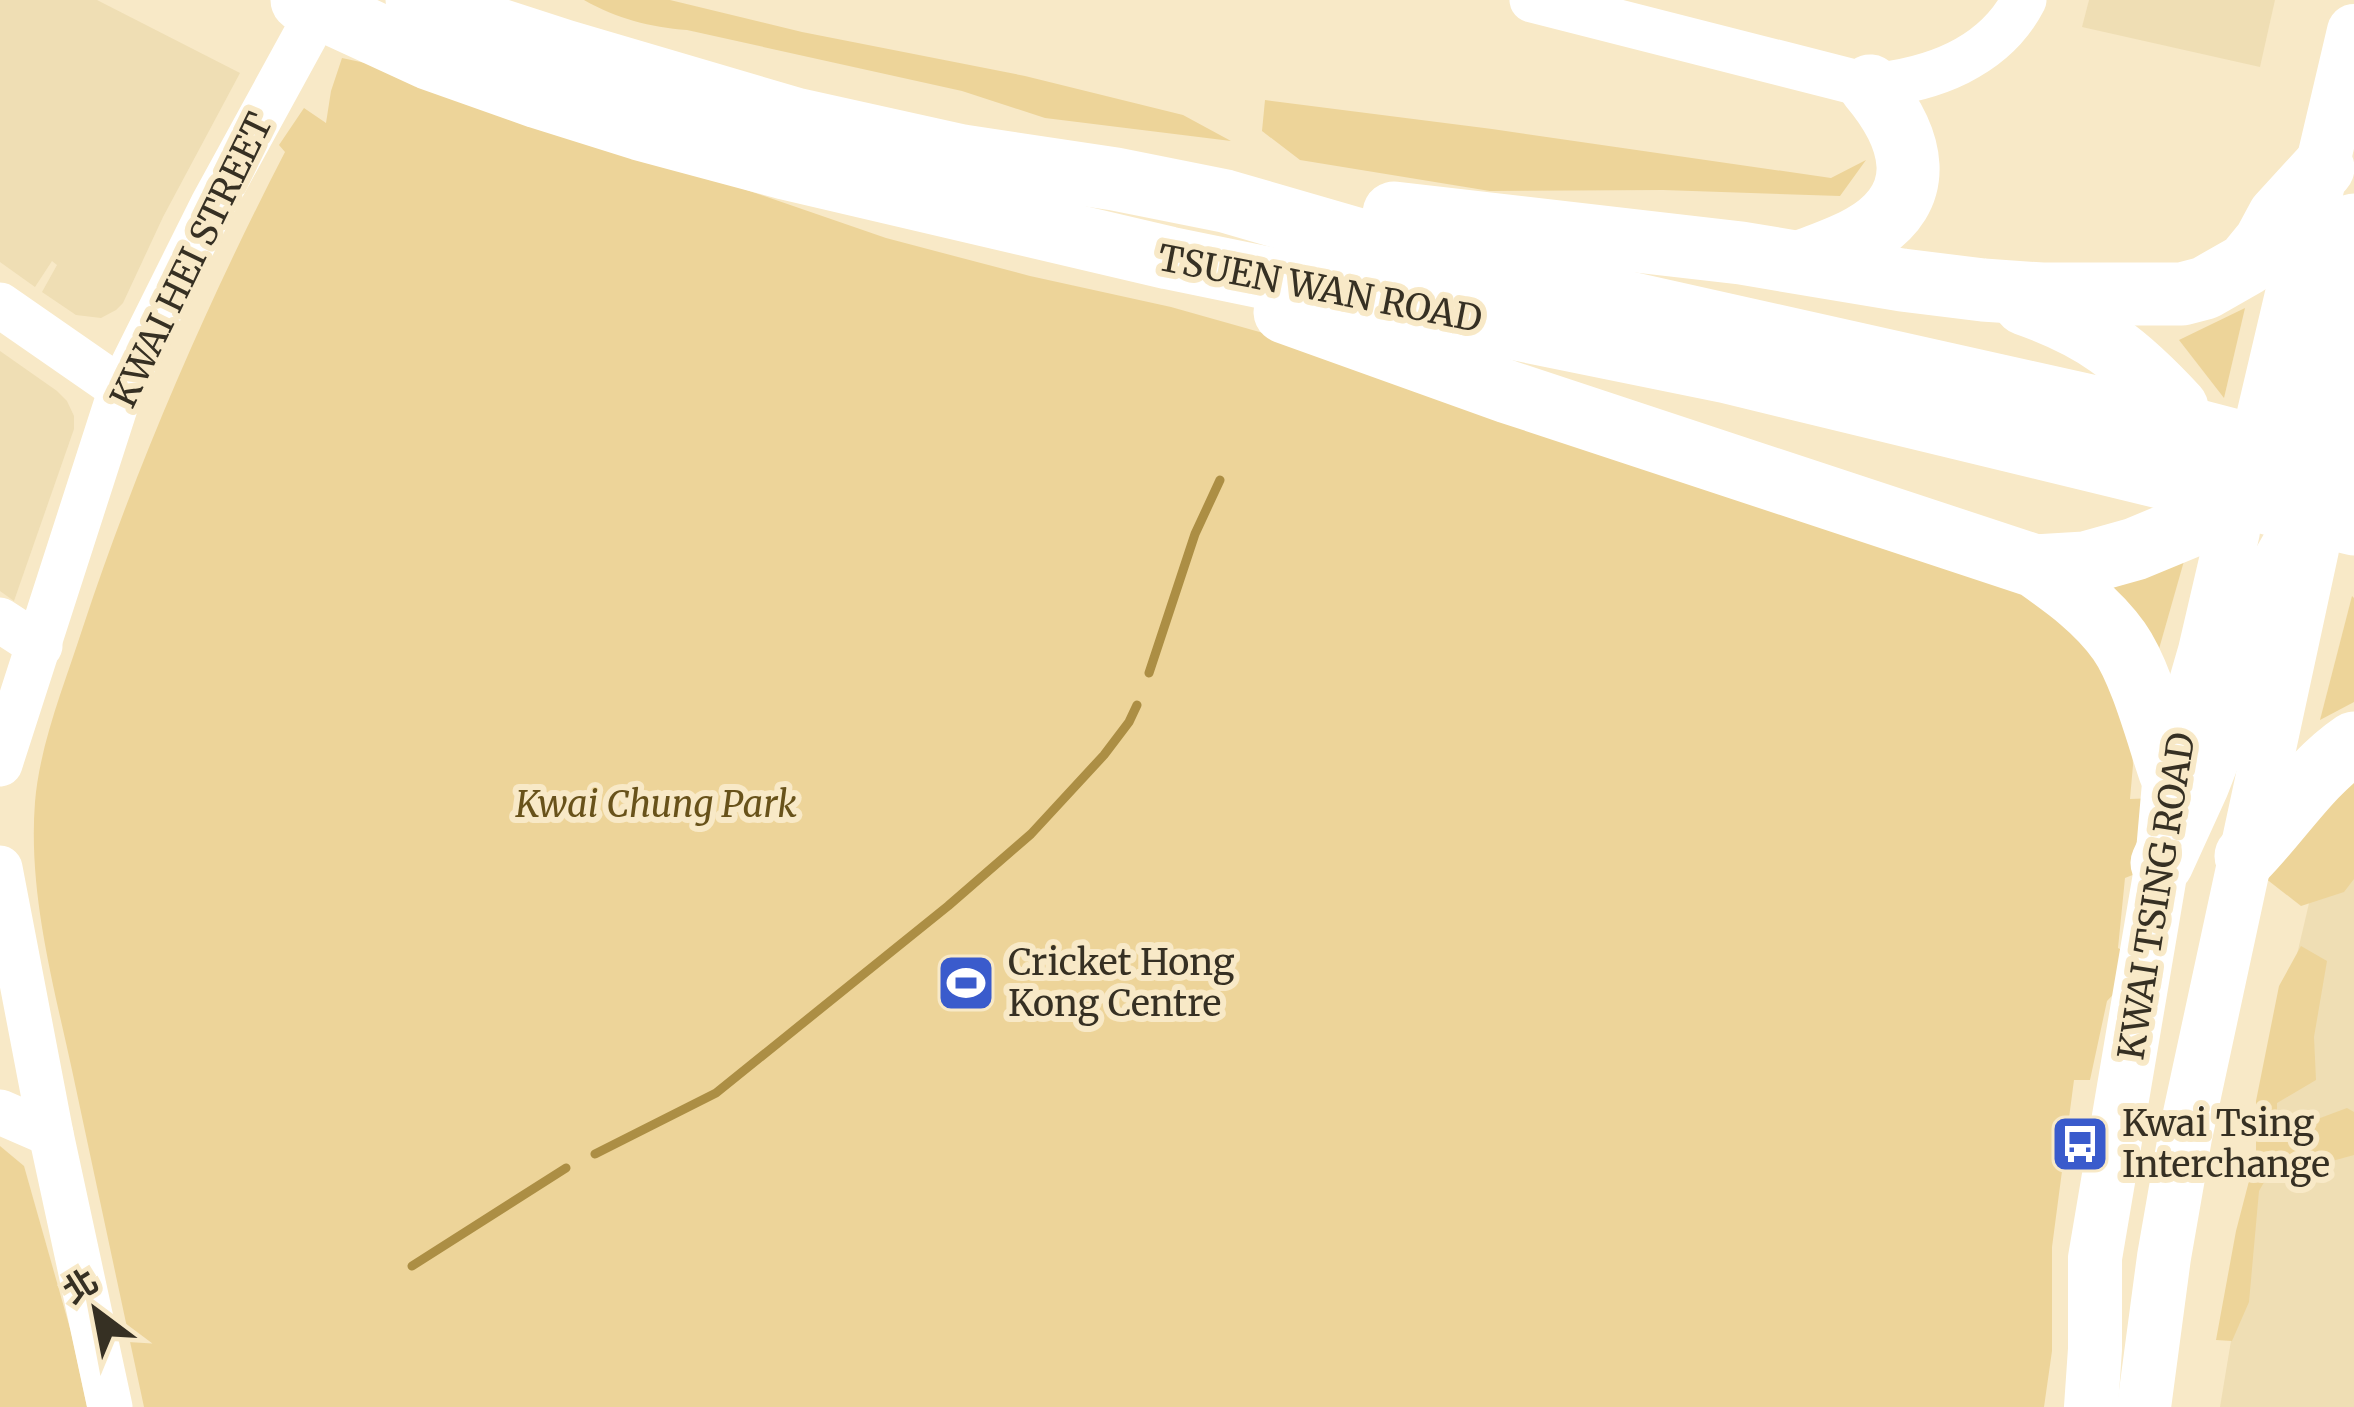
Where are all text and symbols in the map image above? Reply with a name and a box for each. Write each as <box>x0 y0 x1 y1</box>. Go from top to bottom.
street label: KWAI HEI STREET <box>101 106 282 415</box>
street label: TSUEN WAN ROAD <box>1154 235 1486 342</box>
street label: KWAI TSING ROAD <box>2108 729 2205 1063</box>
park label: Kwai Chung Park <box>514 782 797 827</box>
place label: Cricket Hong Kong Centre <box>1008 940 1235 1026</box>
sports icon: Cricket Hong Kong Centre <box>935 952 997 1014</box>
place label: Kwai Tsing Interchange <box>2122 1101 2330 1187</box>
bus stop icon: Kwai Tsing Interchange <box>2049 1113 2111 1175</box>
north arrow <box>36 1251 156 1371</box>
text: 北 <box>56 1260 105 1312</box>

